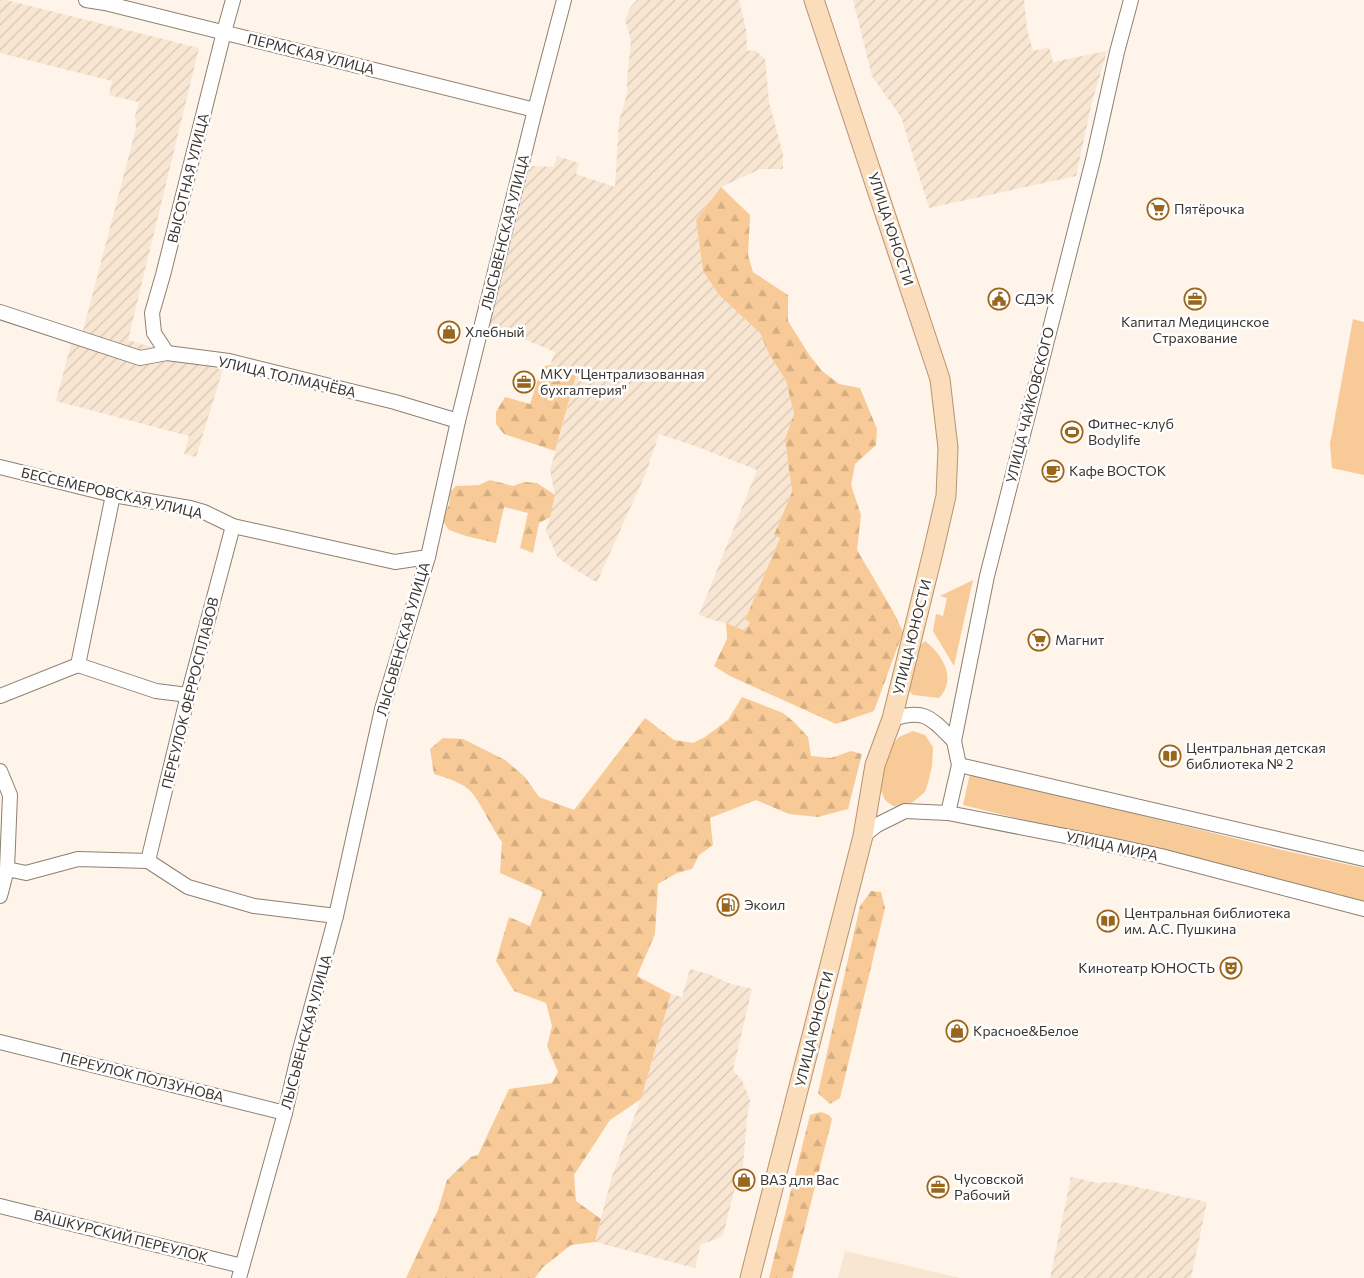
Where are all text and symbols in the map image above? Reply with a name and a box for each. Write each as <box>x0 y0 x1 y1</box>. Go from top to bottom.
street label: ПЕРМСКАЯ УЛИЦА <box>246 29 377 78</box>
street label: ВЫСОТНАЯ УЛИЦА <box>163 111 212 244</box>
street label: ЛЫСЬВЕНСКАЯ УЛИЦА <box>477 152 532 311</box>
street label: УЛИЦА ЮНОСТИ <box>865 170 918 288</box>
supermarket icon: Пятёрочка <box>1146 197 1170 221</box>
place label: Пятёрочка <box>1174 200 1244 217</box>
public building icon: СДЭК <box>987 287 1011 311</box>
office icon: Капитал Медицинское Страхование <box>1183 287 1207 311</box>
place label: СДЭК <box>1015 290 1055 307</box>
place label: Капитал Медицинское Страхование <box>1121 313 1269 346</box>
shop icon: Хлебный <box>437 320 461 344</box>
place label: Хлебный <box>465 323 525 340</box>
street label: УЛИЦА ЧАЙКОВСКОГО <box>1002 325 1057 485</box>
street label: УЛИЦА ТОЛМАЧЁВА <box>216 352 358 401</box>
place label: МКУ "Централизованная бухгалтерия" <box>540 365 705 398</box>
office icon: МКУ "Централизованная бухгалтерия" <box>512 370 536 394</box>
place label: Фитнес-клуб Bodylife <box>1088 415 1174 448</box>
sports icon: Фитнес-клуб Bodylife <box>1060 420 1084 444</box>
cafe icon: Кафе ВОСТОК <box>1041 459 1065 483</box>
place label: Кафе ВОСТОК <box>1069 462 1166 479</box>
street label: БЕССЕМЕРОВСКАЯ УЛИЦА <box>20 463 205 522</box>
street label: ЛЫСЬВЕНСКАЯ УЛИЦА <box>372 560 433 718</box>
street label: УЛИЦА ЮНОСТИ <box>889 577 934 696</box>
street label: ПЕРЕУЛОК ФЕРРОСПЛАВОВ <box>157 595 222 791</box>
supermarket icon: Магнит <box>1027 628 1051 652</box>
place label: Магнит <box>1055 631 1105 648</box>
place label: Центральная детская библиотека № 2 <box>1186 739 1326 772</box>
library icon: Центральная детская библиотека № 2 <box>1158 744 1182 768</box>
street label: УЛИЦА МИРА <box>1064 827 1160 864</box>
fuel station icon: Экоил <box>716 893 740 917</box>
place label: Экоил <box>744 896 785 913</box>
place label: Центральная библиотека им. А.С. Пушкина <box>1124 904 1291 937</box>
library icon: Центральная библиотека им. А.С. Пушкина <box>1096 909 1120 933</box>
street label: ЛЫСЬВЕНСКАЯ УЛИЦА <box>277 952 334 1111</box>
theatre icon: Кинотеатр ЮНОСТЬ <box>1219 956 1243 980</box>
place label: Кинотеатр ЮНОСТЬ <box>1078 959 1215 976</box>
street label: УЛИЦА ЮНОСТИ <box>791 969 836 1088</box>
shop icon: Красное&Белое <box>945 1019 969 1043</box>
place label: Красное&Белое <box>973 1022 1079 1039</box>
street label: ПЕРЕУЛОК ПОЛЗУНОВА <box>59 1048 226 1105</box>
shop icon: ВАЗ для Вас <box>732 1168 756 1192</box>
place label: Чусовской Рабочий <box>954 1170 1024 1203</box>
place label: ВАЗ для Вас <box>760 1171 839 1188</box>
office icon: Чусовской Рабочий <box>926 1175 950 1199</box>
street label: ВАШКУРСКИЙ ПЕРЕУЛОК <box>32 1206 210 1265</box>

